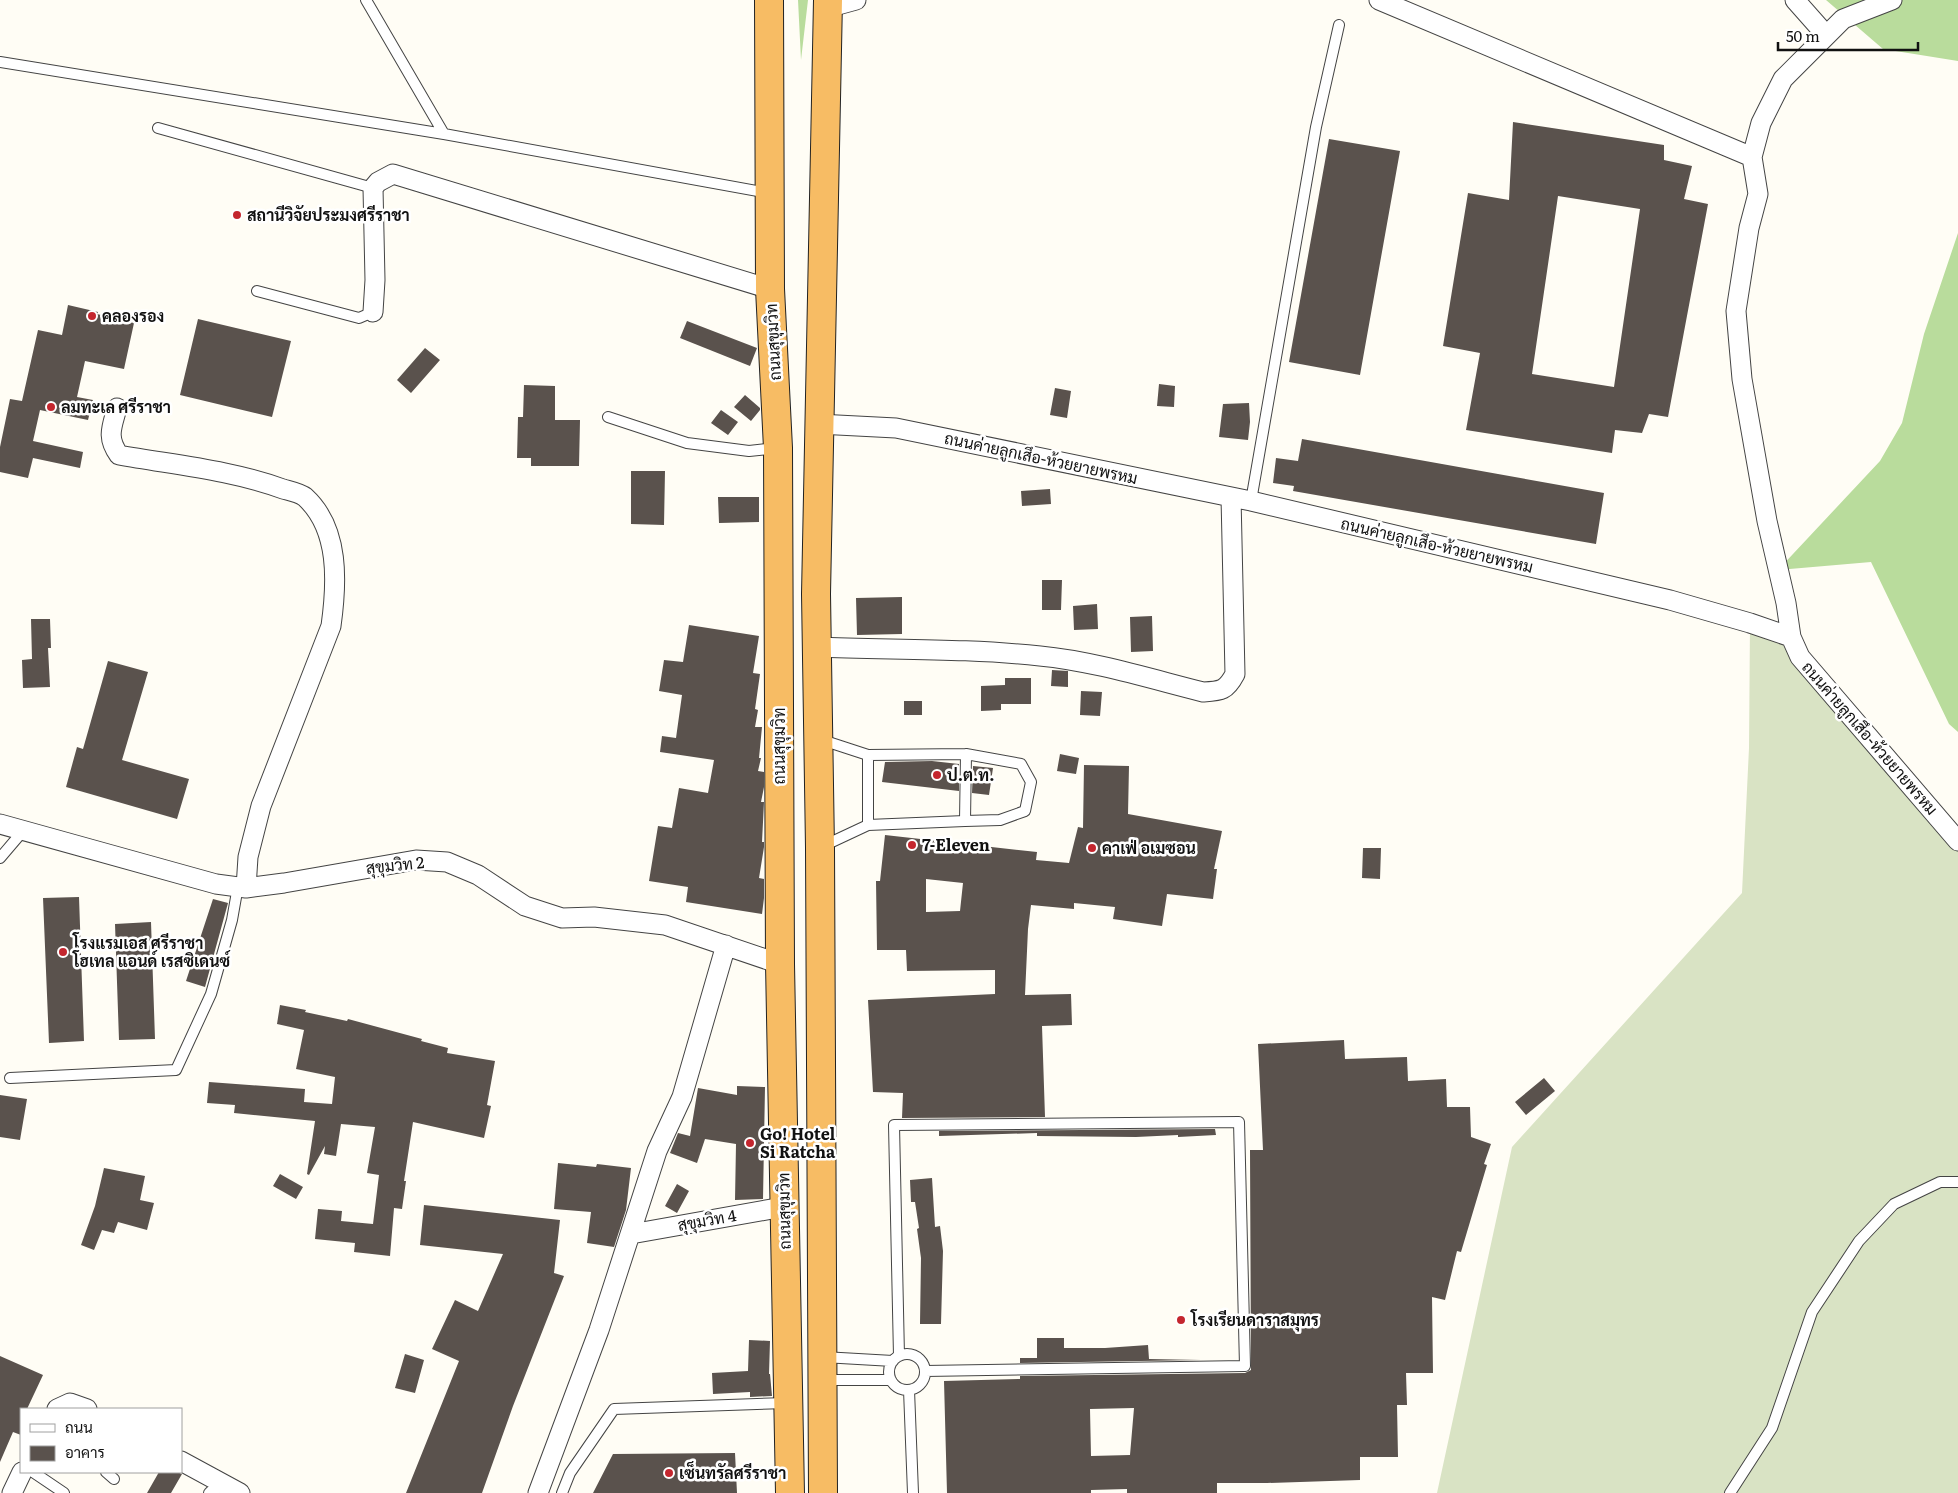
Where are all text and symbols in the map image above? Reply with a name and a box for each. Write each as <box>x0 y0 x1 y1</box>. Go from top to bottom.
scale bar <box>1778 20 1918 52</box>
text: 50 m <box>1786 24 1820 47</box>
place label: สถานีวิจัยประมงศรีราชา <box>247 202 410 226</box>
marker: สถานีวิจัยประมงศรีราชา <box>231 209 243 221</box>
place label: คลองรอง <box>102 303 164 327</box>
street label: ถนนสุขุมวิท <box>758 303 787 381</box>
marker: คลองรอง <box>86 310 98 322</box>
place label: ลมทะเล ศรีราชา <box>61 394 171 418</box>
marker: ลมทะเล ศรีราชา <box>45 401 57 413</box>
street label: ถนนค่ายลูกเสึอ-ห้วยยายพรหม <box>942 425 1140 490</box>
street label: ถนนค่ายลูกเสึอ-ห้วยยายพรหม <box>1338 510 1536 579</box>
street label: ถนนค่ายลูกเสึอ-ห้วยยายพรหม <box>1796 655 1944 820</box>
street label: ถนนสุขุมวิท <box>766 708 791 785</box>
place label: ป.ต.ท. <box>947 762 994 786</box>
marker: ป.ต.ท. <box>931 769 943 781</box>
place label: 7-Eleven <box>922 832 990 856</box>
place label: คาเฟ่ อเมซอน <box>1102 835 1196 859</box>
marker: 7-Eleven <box>906 839 918 851</box>
marker: คาเฟ่ อเมซอน <box>1086 842 1098 854</box>
street label: สุขุมวิท 2 <box>364 849 425 880</box>
place label: โรงแรมเอส ศรีราชา โฮเทล แอนด์ เรสซิเดนซ์ <box>72 930 231 972</box>
marker: โรงแรมเอส ศรีราชา โฮเทล แอนด์ เรสซิเดนซ์ <box>57 946 69 958</box>
place label: Go! Hotel Si Ratcha <box>760 1121 836 1163</box>
marker: Go! Hotel Si Ratcha <box>744 1137 756 1149</box>
street label: ถนนสุขุมวิท <box>770 1172 797 1250</box>
street label: สุขุมวิท 4 <box>676 1202 738 1237</box>
place label: โรงเรียนดาราสมุทร <box>1190 1307 1319 1332</box>
marker: โรงเรียนดาราสมุทร <box>1175 1314 1187 1326</box>
legend <box>20 1408 182 1473</box>
text: ถนน <box>65 1415 93 1438</box>
text: อาคาร <box>65 1440 105 1463</box>
place label: เซ็นทรัลศรีราชา <box>679 1460 786 1484</box>
marker: เซ็นทรัลศรีราชา <box>663 1467 675 1479</box>

